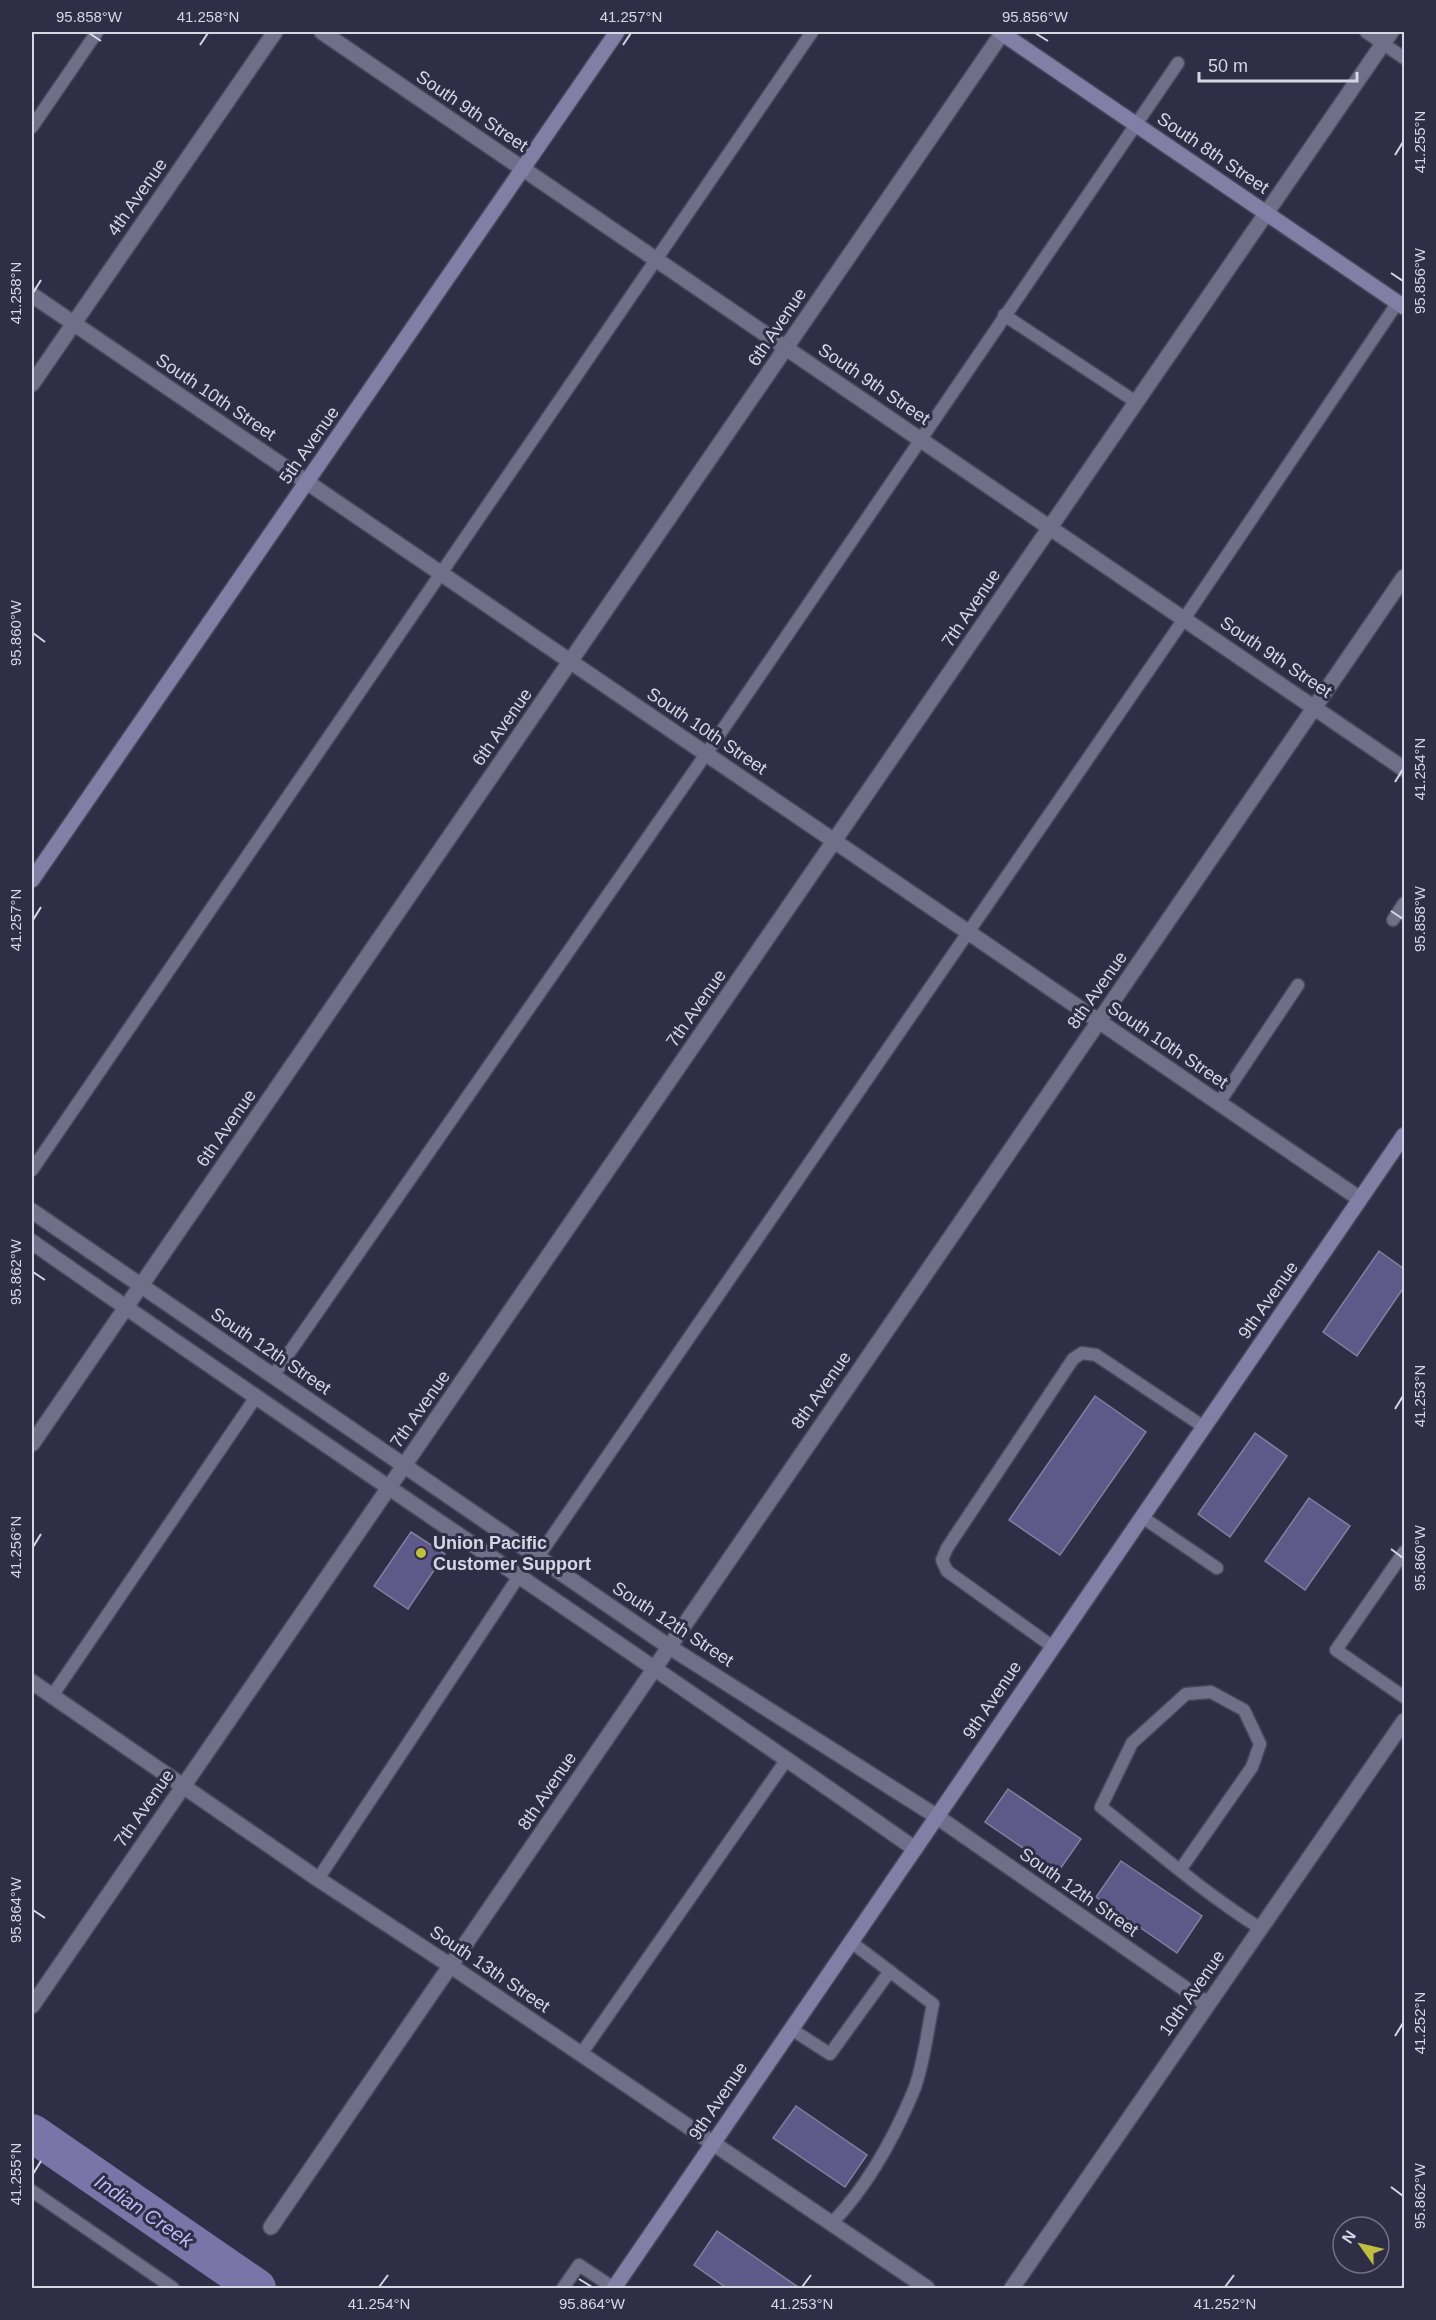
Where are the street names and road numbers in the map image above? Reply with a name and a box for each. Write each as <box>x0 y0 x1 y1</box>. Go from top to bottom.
street label: South 9th Street <box>412 66 532 156</box>
street label: South 8th Street <box>1153 108 1273 198</box>
street label: 4th Avenue <box>103 154 171 240</box>
street label: 6th Avenue <box>744 284 810 370</box>
street label: South 9th Street <box>814 339 934 429</box>
street label: South 10th Street <box>152 350 280 444</box>
street label: 5th Avenue <box>275 402 343 488</box>
street label: 7th Avenue <box>938 565 1004 651</box>
street label: South 9th Street <box>1216 612 1336 702</box>
street label: 6th Avenue <box>468 684 536 770</box>
street label: South 10th Street <box>643 684 771 778</box>
street label: 8th Avenue <box>1063 947 1131 1033</box>
street label: 7th Avenue <box>662 965 730 1051</box>
street label: South 10th Street <box>1104 998 1232 1092</box>
street label: 6th Avenue <box>192 1085 260 1171</box>
street label: 9th Avenue <box>1234 1257 1302 1343</box>
street label: South 12th Street <box>207 1304 335 1398</box>
street label: 8th Avenue <box>787 1347 855 1433</box>
street label: 7th Avenue <box>386 1366 454 1452</box>
street label: South 12th Street <box>609 1577 737 1671</box>
street label: 9th Avenue <box>959 1657 1025 1743</box>
street label: 8th Avenue <box>514 1748 580 1834</box>
street label: 7th Avenue <box>110 1765 178 1851</box>
street label: South 12th Street <box>1016 1844 1142 1940</box>
street label: South 13th Street <box>426 1922 554 2016</box>
street label: 10th Avenue <box>1155 1946 1229 2040</box>
street label: 9th Avenue <box>685 2058 751 2144</box>

